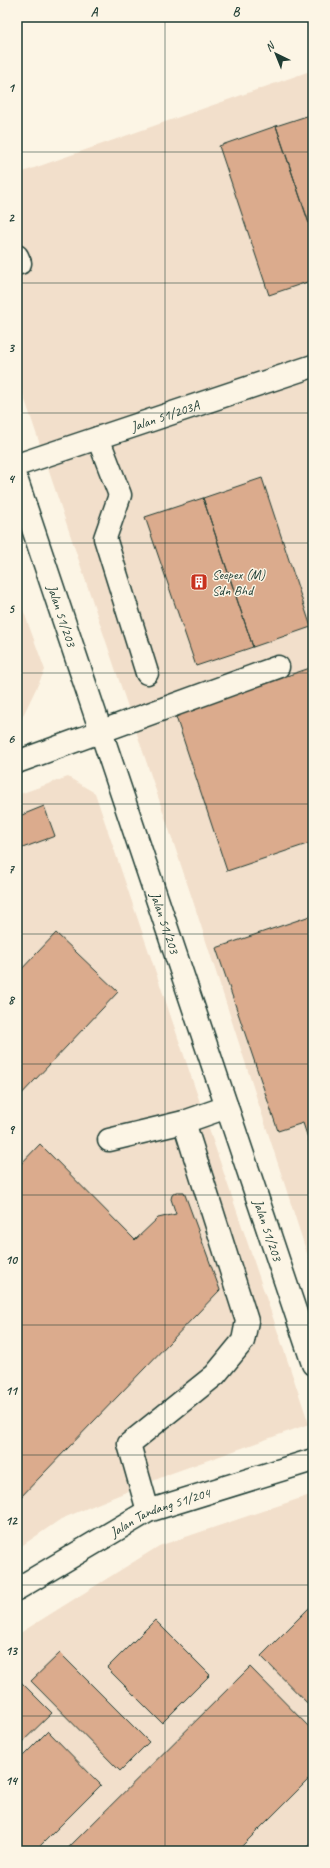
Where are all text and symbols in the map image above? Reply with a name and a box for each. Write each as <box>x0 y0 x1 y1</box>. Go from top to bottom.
text: A <box>91 4 99 20</box>
text: B <box>233 4 241 20</box>
north arrow <box>256 34 296 74</box>
text: N <box>262 38 278 54</box>
text: 1 <box>8 80 16 96</box>
text: 2 <box>8 210 15 226</box>
text: 3 <box>8 340 15 356</box>
street label: Jalan 51/203A <box>128 396 202 436</box>
text: 4 <box>8 471 16 487</box>
place label: Seepex (M) Sdn Bhd <box>212 566 266 599</box>
building icon: Seepex (M) Sdn Bhd <box>189 572 209 592</box>
street label: Jalan 51/203 <box>43 582 80 651</box>
text: 5 <box>8 601 15 617</box>
text: 6 <box>8 731 15 747</box>
text: 7 <box>8 861 15 877</box>
street label: Jalan 51/203 <box>146 889 183 958</box>
text: 8 <box>8 992 16 1008</box>
text: 9 <box>8 1122 15 1138</box>
street label: Jalan 51/203 <box>249 1196 286 1265</box>
text: 10 <box>5 1252 18 1268</box>
text: 11 <box>5 1383 19 1399</box>
street label: Jalan Tandang 51/204 <box>106 1484 214 1541</box>
text: 12 <box>5 1513 18 1529</box>
text: 13 <box>5 1643 18 1659</box>
text: 14 <box>5 1773 19 1789</box>

